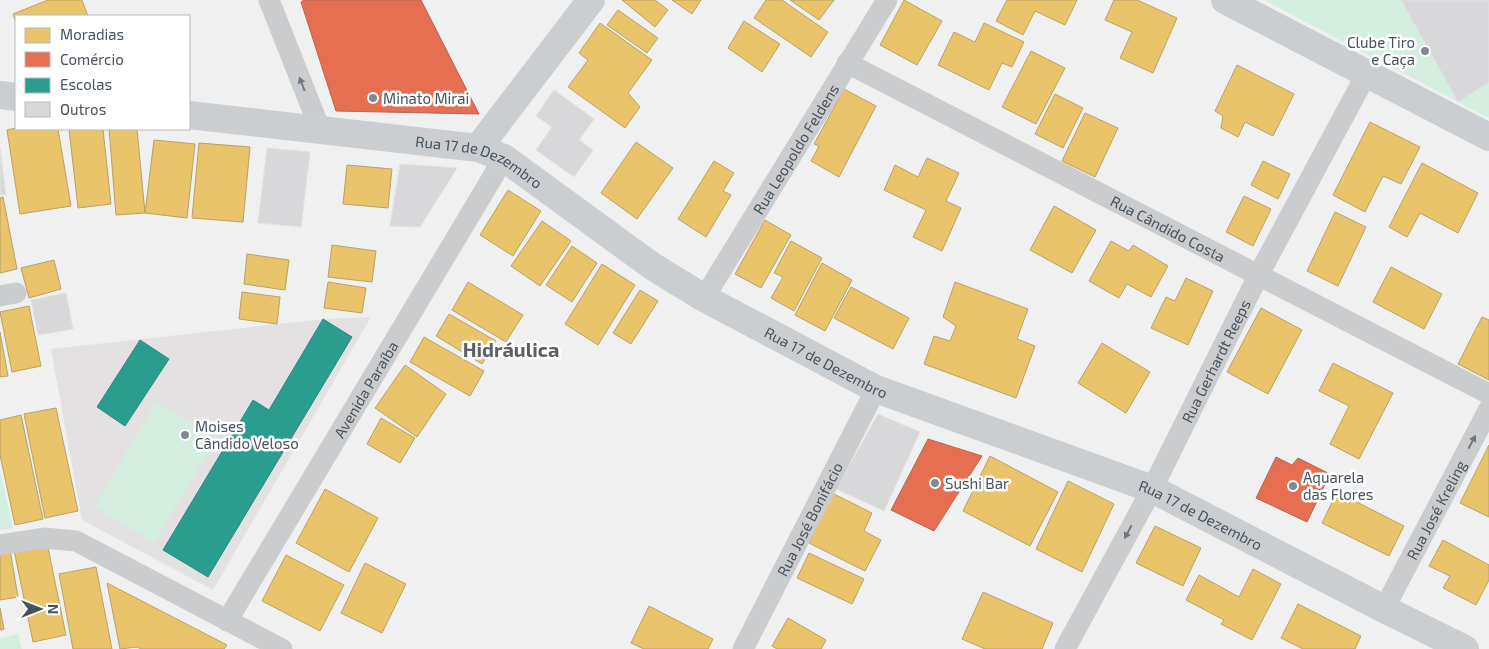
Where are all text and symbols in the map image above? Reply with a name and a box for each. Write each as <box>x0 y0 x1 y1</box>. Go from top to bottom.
legend <box>15 15 190 130</box>
text: Moradias <box>60 25 124 43</box>
place label: Clube Tiro e Caça <box>1347 33 1415 69</box>
marker: Clube Tiro e Caça <box>1419 45 1431 57</box>
text: Comércio <box>60 50 124 68</box>
text: Escolas <box>60 75 112 93</box>
one-way arrow <box>298 76 306 91</box>
street label: Rua Leopoldo Feldens <box>749 81 842 217</box>
place label: Minato Mirai <box>383 89 469 107</box>
marker: Minato Mirai <box>367 92 379 104</box>
text: Outros <box>60 100 106 118</box>
street label: Rua 17 de Dezembro <box>414 132 546 192</box>
street label: Rua Cândido Costa <box>1108 191 1228 265</box>
street label: Rua Gerhardt Reeps <box>1177 297 1254 426</box>
street label: Rua 17 de Dezembro <box>762 323 890 401</box>
district label: Hidráulica <box>463 337 559 361</box>
street label: Avenida Paraíba <box>330 338 401 441</box>
place label: Moises Cândido Veloso <box>195 417 299 452</box>
marker: Moises Cândido Veloso <box>179 429 191 441</box>
one-way arrow <box>1468 435 1476 450</box>
street label: Rua José Kreling <box>1403 456 1470 563</box>
street label: Rua José Bonifácio <box>773 459 846 579</box>
place label: Aquarela das Flores <box>1303 468 1373 503</box>
place label: Sushi Bar <box>945 474 1009 492</box>
street label: Rua 17 de Dezembro <box>1136 476 1265 554</box>
marker: Sushi Bar <box>929 477 941 489</box>
marker: Aquarela das Flores <box>1287 480 1299 492</box>
one-way arrow <box>1124 525 1133 538</box>
north arrow <box>15 584 65 634</box>
text: N <box>45 604 62 614</box>

